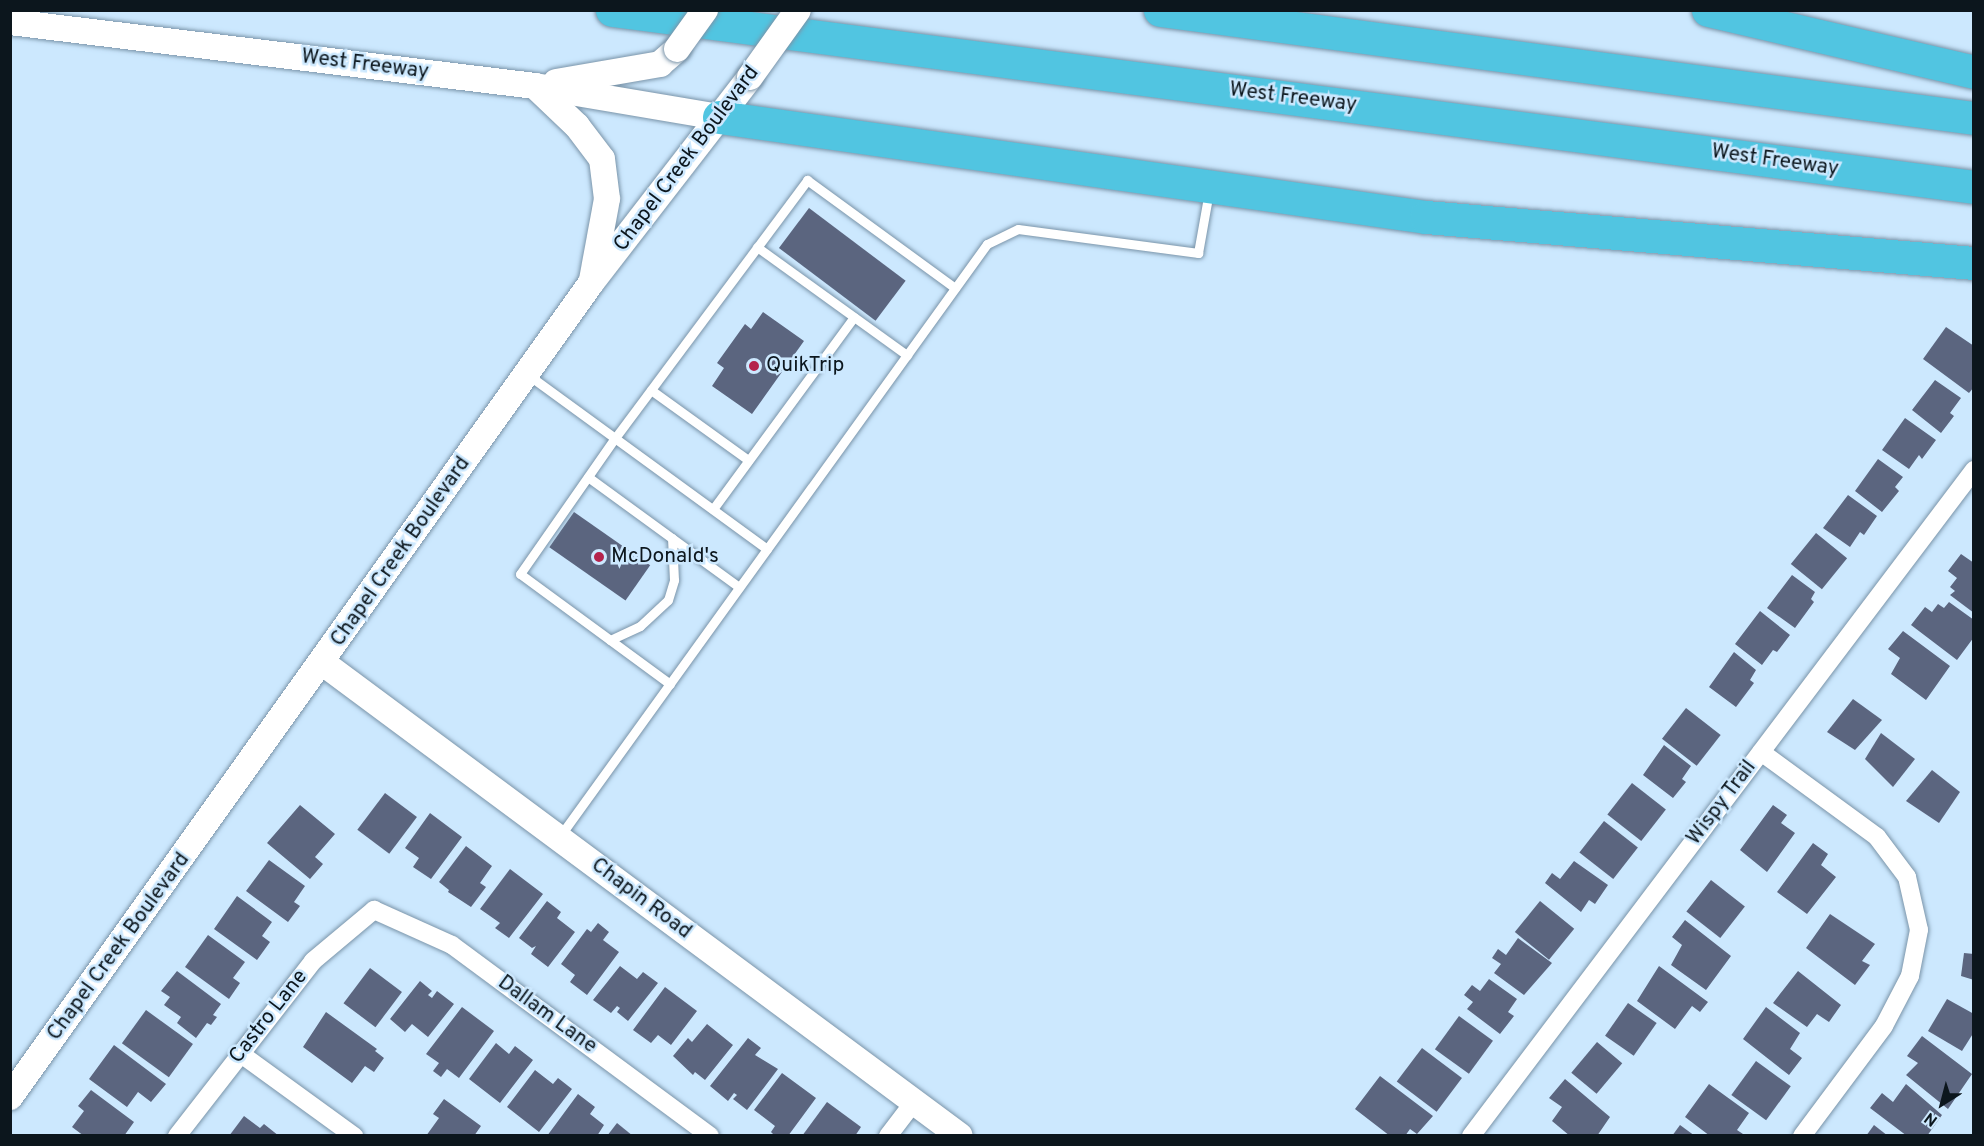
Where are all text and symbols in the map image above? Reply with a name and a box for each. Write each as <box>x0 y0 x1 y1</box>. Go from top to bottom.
street label: West Freeway <box>300 45 430 85</box>
street label: Chapel Creek Boulevard <box>609 61 765 257</box>
street label: West Freeway <box>1228 78 1358 118</box>
street label: West Freeway <box>1710 140 1840 182</box>
place label: QuikTrip <box>766 353 844 379</box>
marker: QuikTrip <box>747 359 761 373</box>
street label: Chapel Creek Boulevard <box>326 452 476 652</box>
place label: McDonald's <box>611 544 719 570</box>
marker: McDonald's <box>592 550 606 564</box>
street label: Wispy Trail <box>1682 755 1762 851</box>
street label: Chapel Creek Boulevard <box>42 848 196 1046</box>
street label: Chapin Road <box>586 853 696 945</box>
street label: Castro Lane <box>225 965 313 1069</box>
street label: Dallam Lane <box>492 971 602 1059</box>
north arrow <box>1912 1074 1972 1134</box>
text: N <box>1921 1107 1942 1130</box>

